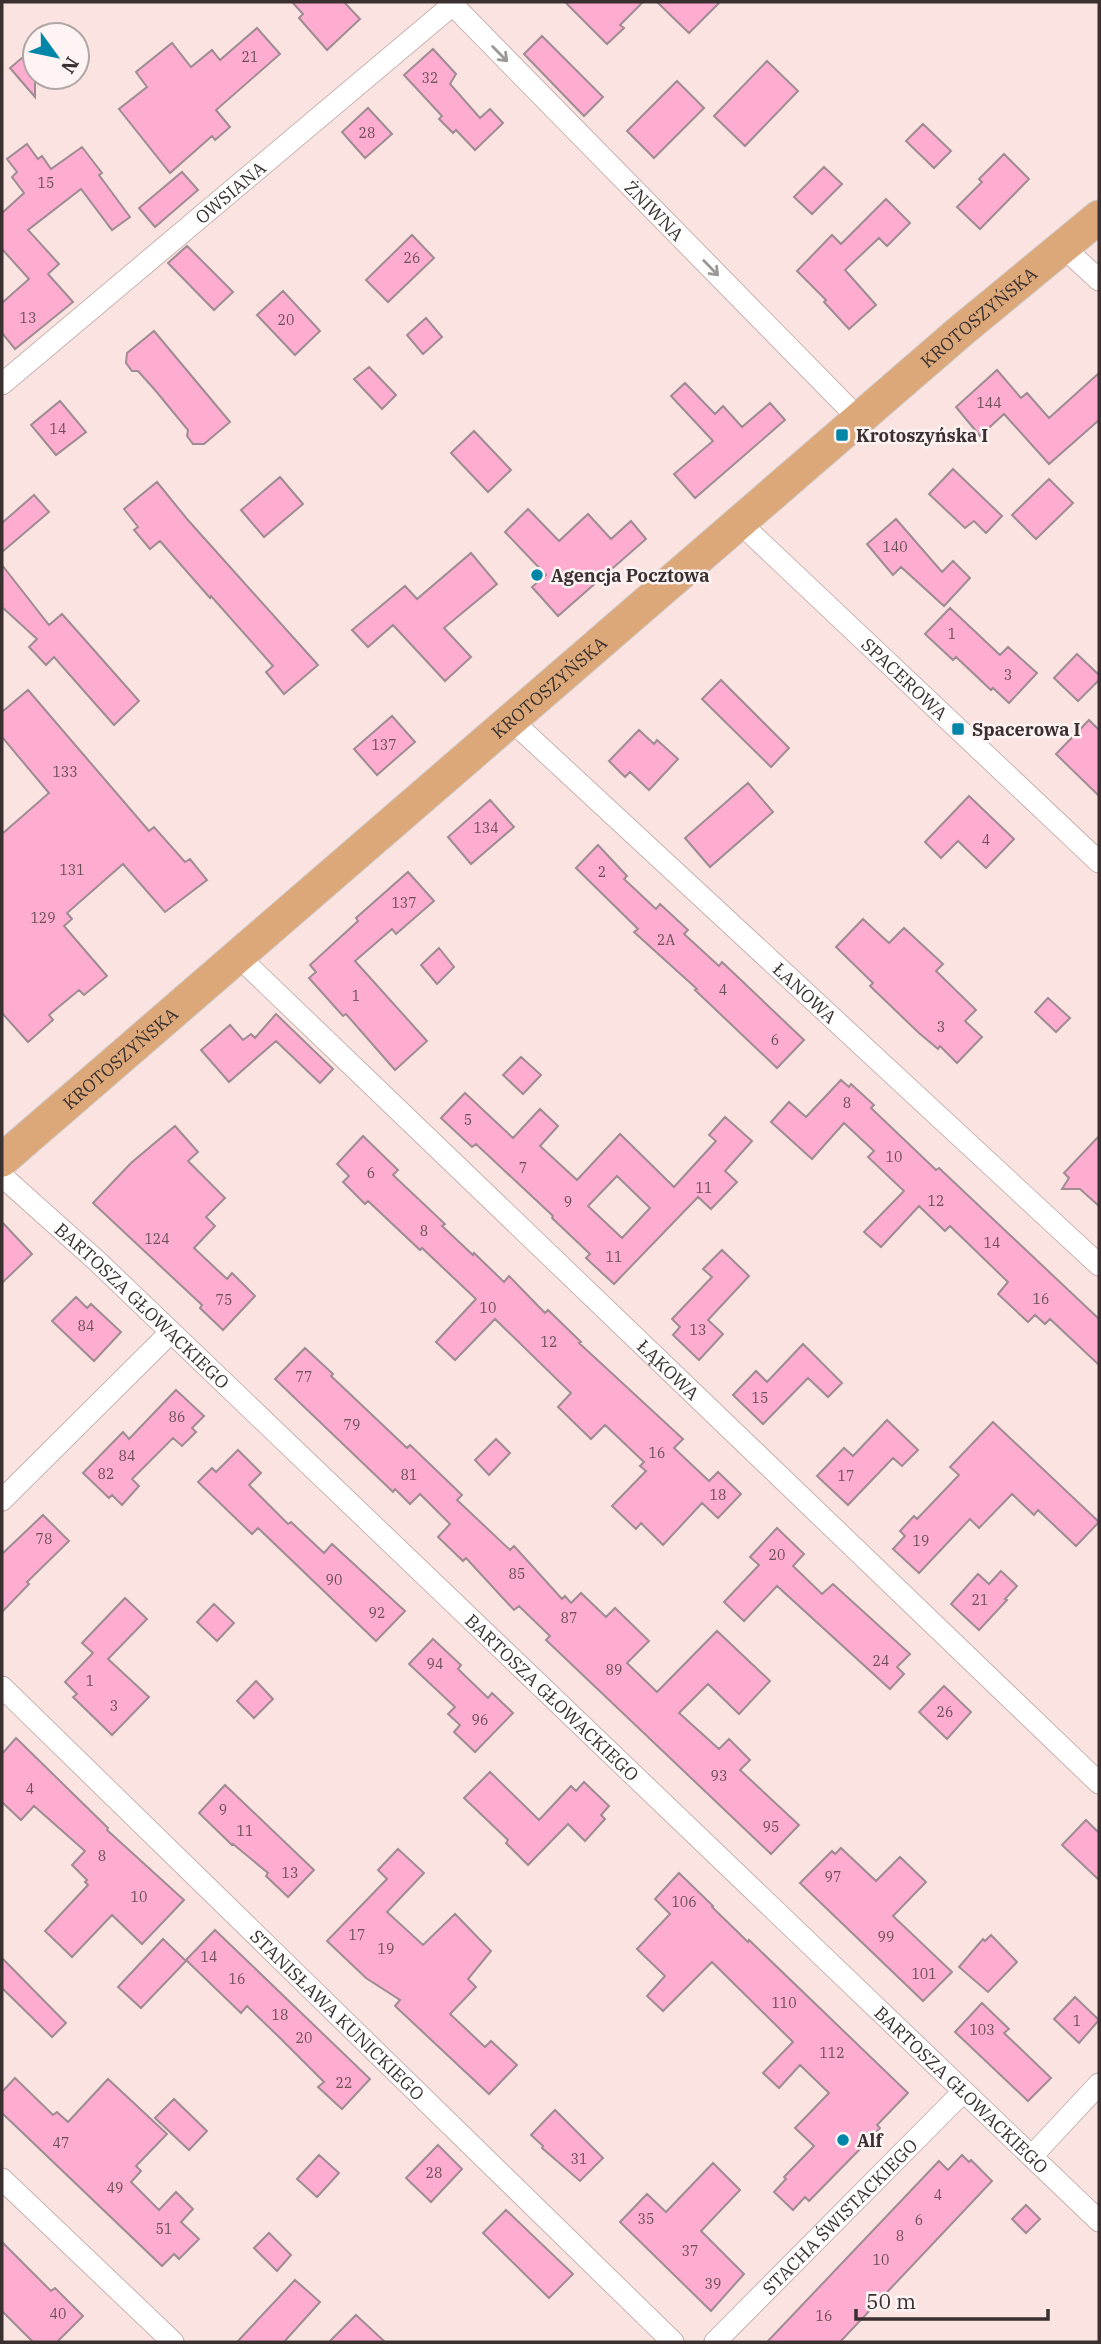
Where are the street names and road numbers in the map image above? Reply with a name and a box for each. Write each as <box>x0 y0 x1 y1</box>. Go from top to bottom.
street label: OWSIANA <box>190 155 271 228</box>
street label: ŻNIWNA <box>620 176 690 246</box>
street label: KROTOSZYŃSKA <box>915 261 1042 372</box>
street label: KROTOSZYŃSKA <box>487 631 612 743</box>
street label: SPACEROWA <box>857 632 953 725</box>
street label: ŁANOWA <box>768 957 842 1028</box>
street label: KROTOSZYŃSKA <box>58 1001 183 1114</box>
street label: BARTOSZA GŁOWACKIEGO <box>50 1217 235 1393</box>
street label: ŁĄKOWA <box>633 1335 705 1405</box>
street label: BARTOSZA GŁOWACKIEGO <box>461 1609 644 1786</box>
street label: STANISŁAWA KUNICKIEGO <box>246 1924 430 2105</box>
street label: BARTOSZA GŁOWACKIEGO <box>870 2001 1053 2178</box>
street label: STACHA ŚWISTACKIEGO <box>757 2133 922 2299</box>

